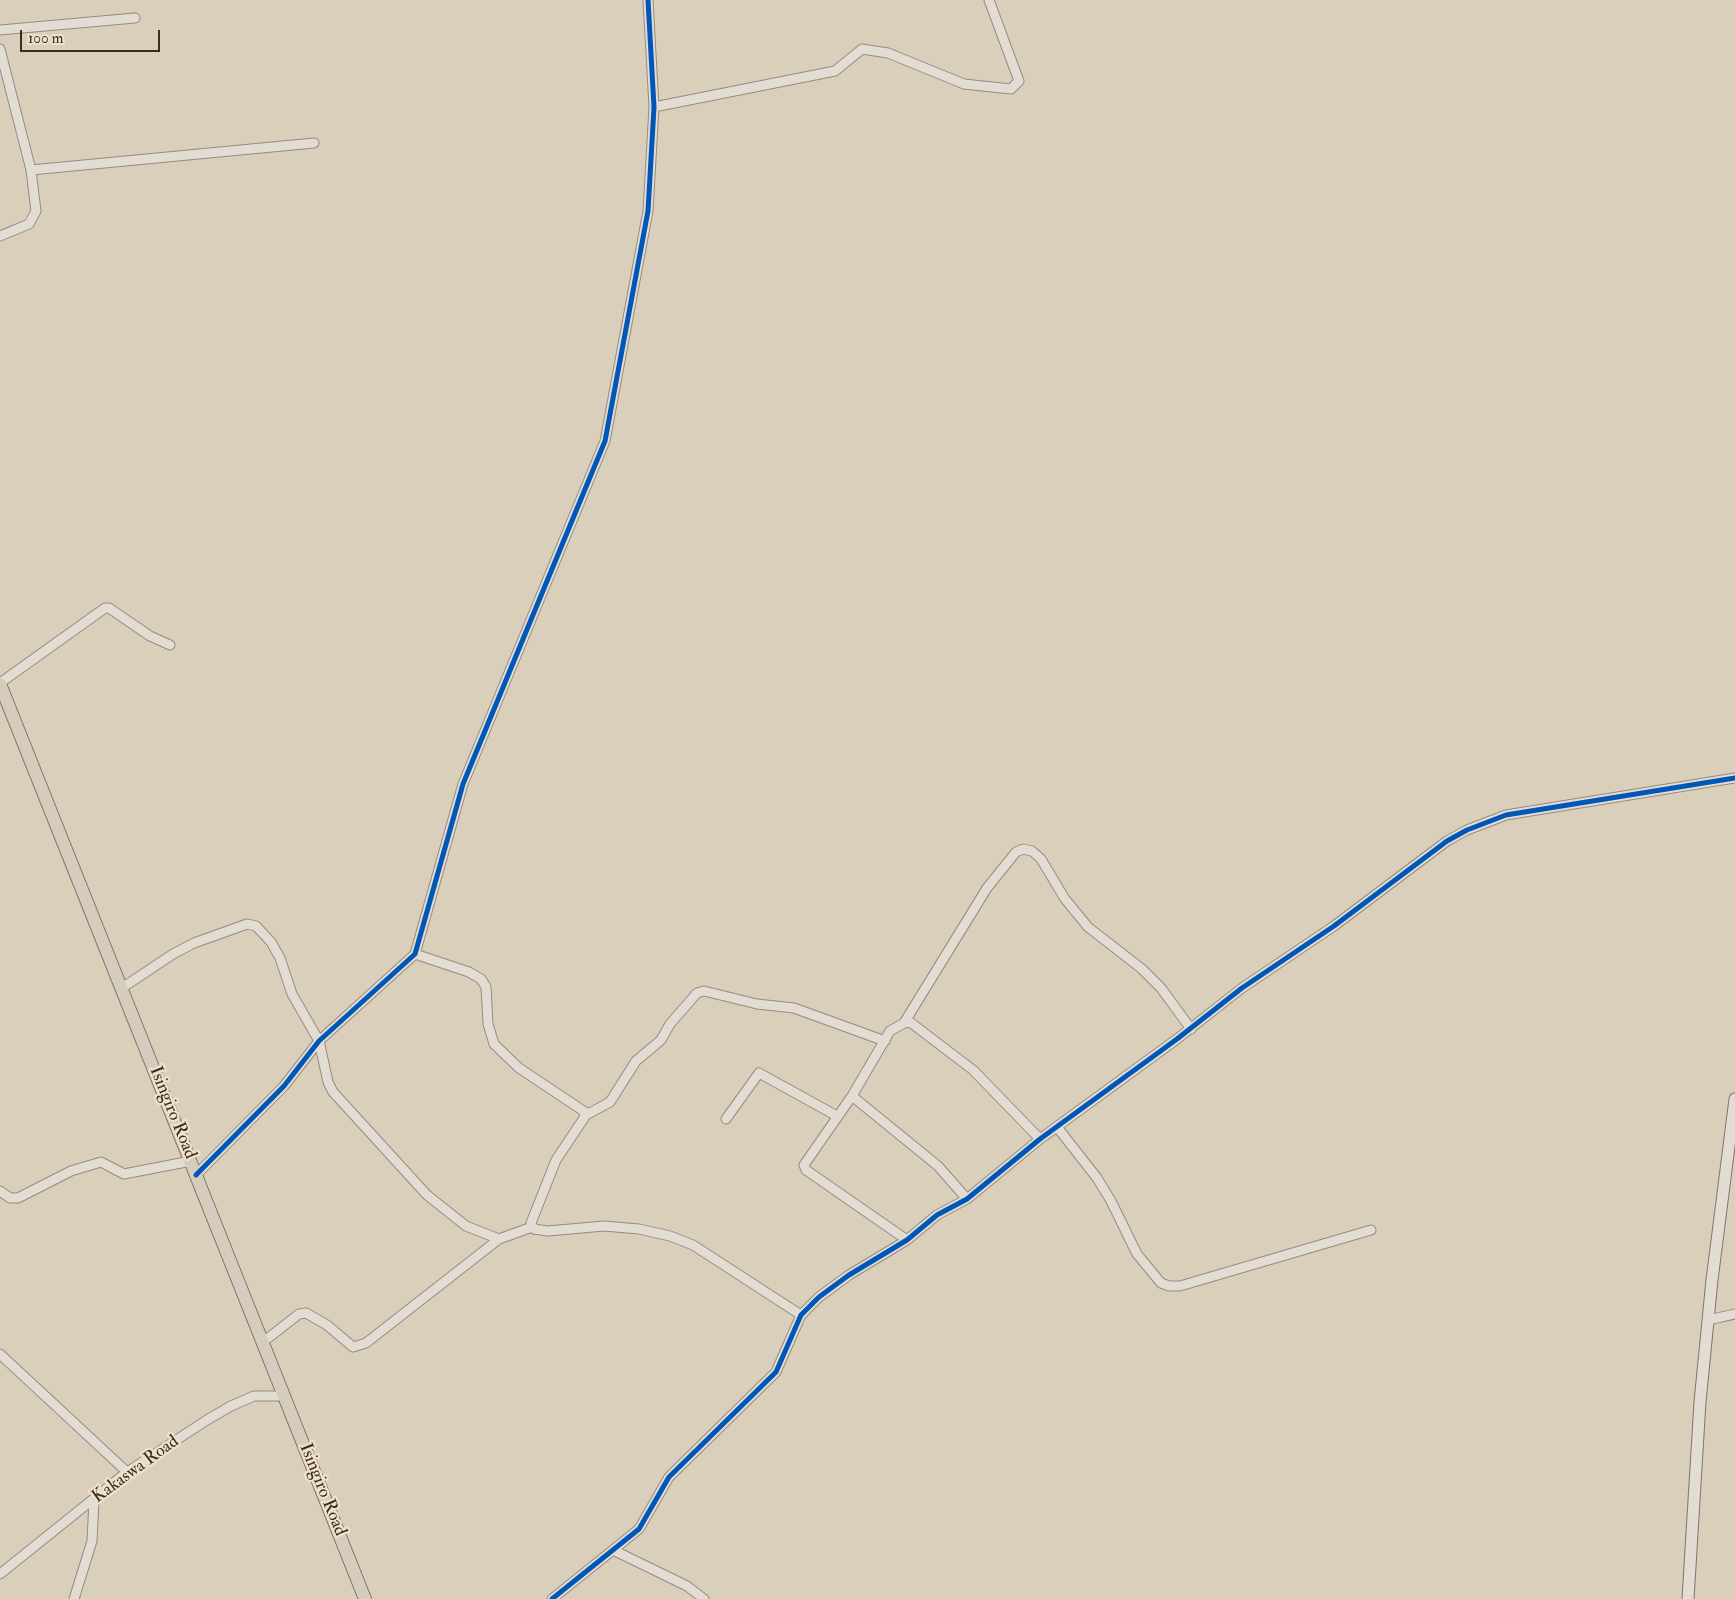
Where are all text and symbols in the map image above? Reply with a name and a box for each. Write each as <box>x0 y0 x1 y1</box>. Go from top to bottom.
scale bar <box>22 20 162 52</box>
text: 100 m <box>28 29 63 48</box>
street label: Isingiro Road <box>144 1064 200 1162</box>
street label: Kakaswa Road <box>88 1431 184 1509</box>
street label: Isingiro Road <box>294 1441 350 1539</box>

